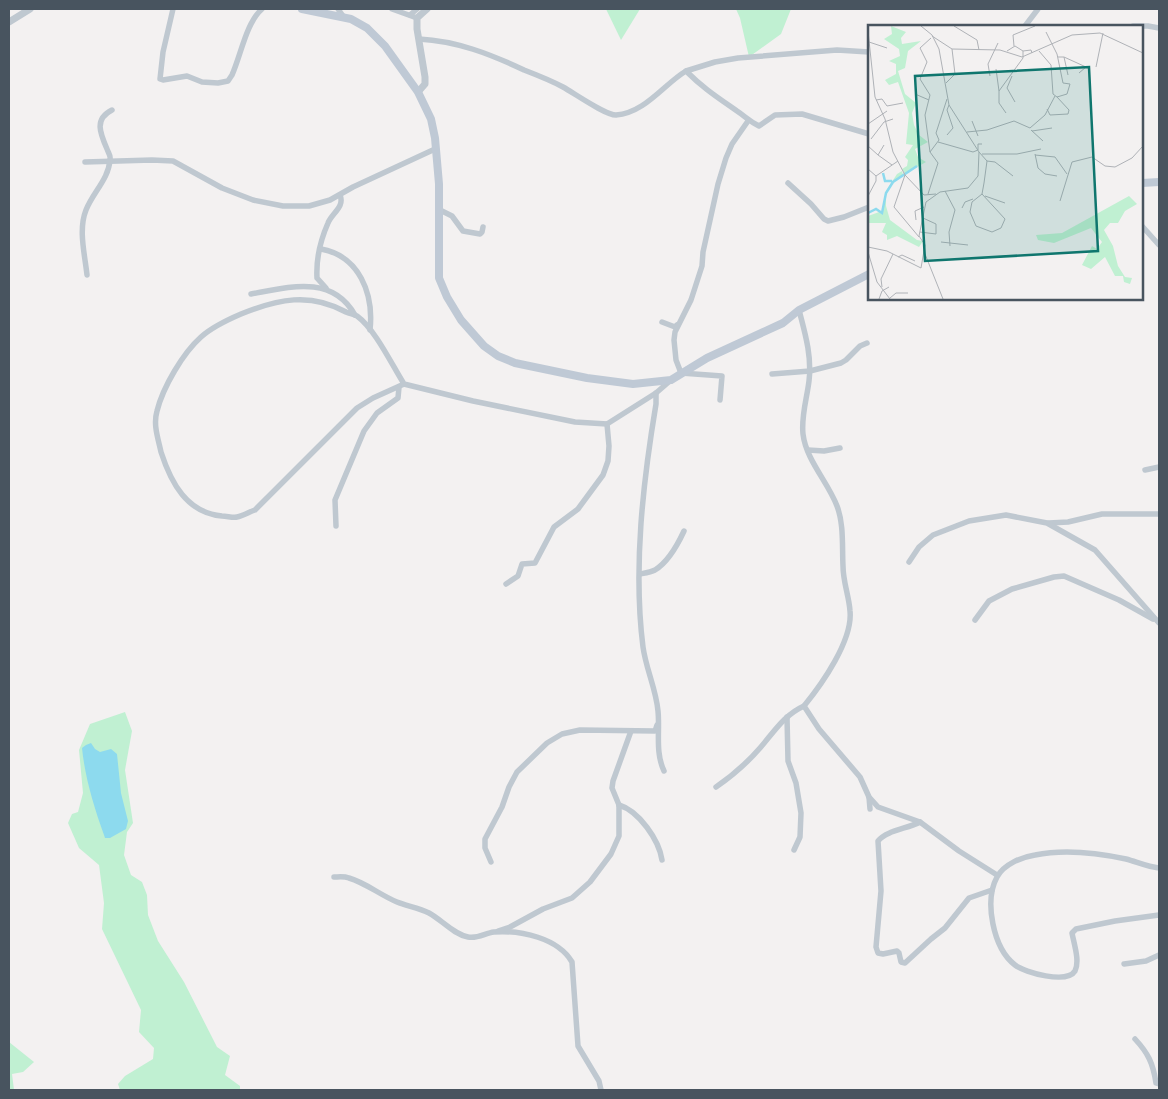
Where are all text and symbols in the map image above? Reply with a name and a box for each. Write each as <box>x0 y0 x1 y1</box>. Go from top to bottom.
inset map <box>868 25 1143 300</box>

